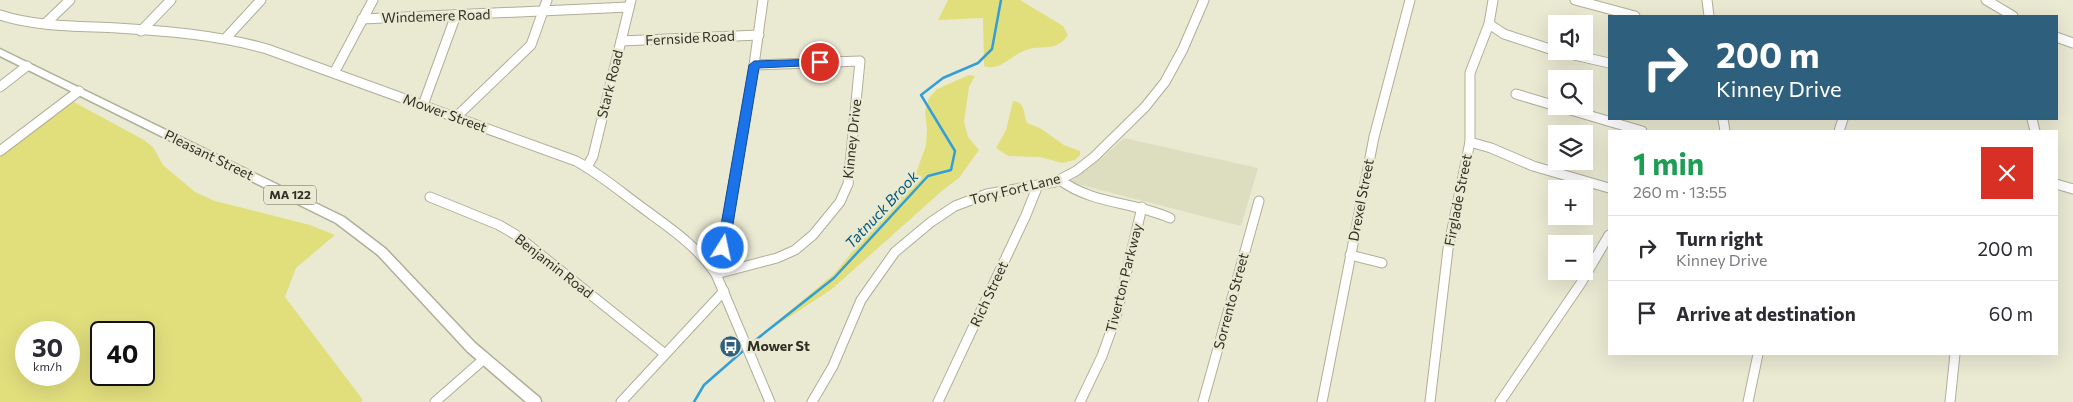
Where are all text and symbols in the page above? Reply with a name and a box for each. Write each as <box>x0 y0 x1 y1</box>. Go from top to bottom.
street label: Windemere Road <box>381 5 491 26</box>
map controls <box>1548 15 1593 280</box>
button: sound <box>1548 15 1593 60</box>
street label: Fernside Road <box>645 27 735 48</box>
text: 200 m <box>1716 32 1819 75</box>
icon: right <box>1633 35 1698 100</box>
pin <box>799 41 841 83</box>
street label: Stark Road <box>593 48 626 120</box>
icon: arrive <box>806 48 834 76</box>
button: search <box>1548 70 1593 115</box>
text: Kinney Drive <box>1716 75 1842 102</box>
street label: Mower Street <box>401 90 490 136</box>
street label: Kinney Drive <box>839 98 864 180</box>
button: layers <box>1548 125 1593 170</box>
street label: Pleasant Street <box>162 126 257 184</box>
text: 1 min <box>1633 144 1704 181</box>
button: close <box>1981 147 2033 199</box>
street label: Firglade Street <box>1440 152 1475 247</box>
street label: Drexel Street <box>1344 157 1377 242</box>
water label: Tatnuck Brook <box>841 166 922 252</box>
street label: Tory Fort Lane <box>968 169 1062 208</box>
button: + <box>1548 180 1593 225</box>
text: 260 m · 13:55 <box>1633 182 1727 201</box>
road number: MA 122 <box>264 186 316 204</box>
position arrow <box>696 221 748 273</box>
street label: Tiverton Parkway <box>1102 222 1145 334</box>
text: Turn right <box>1676 227 1763 250</box>
street label: Benjamin Road <box>512 230 597 301</box>
icon: right <box>1633 234 1661 262</box>
button: − <box>1548 235 1593 280</box>
text: 200 m <box>1978 237 2033 260</box>
text: Kinney Drive <box>1676 250 1767 269</box>
street label: Sorrento Street <box>1209 251 1252 351</box>
street label: Rich Street <box>966 258 1011 329</box>
icon: arrive <box>1633 299 1661 327</box>
text: Arrive at destination <box>1676 302 1856 325</box>
text: 60 m <box>1989 302 2033 325</box>
speed limit sign: 40 <box>90 321 155 386</box>
text: 30 <box>32 332 63 362</box>
bus stop icon: Mower St <box>719 334 743 358</box>
place label: Mower St <box>747 337 810 354</box>
text: km/h <box>33 359 62 373</box>

